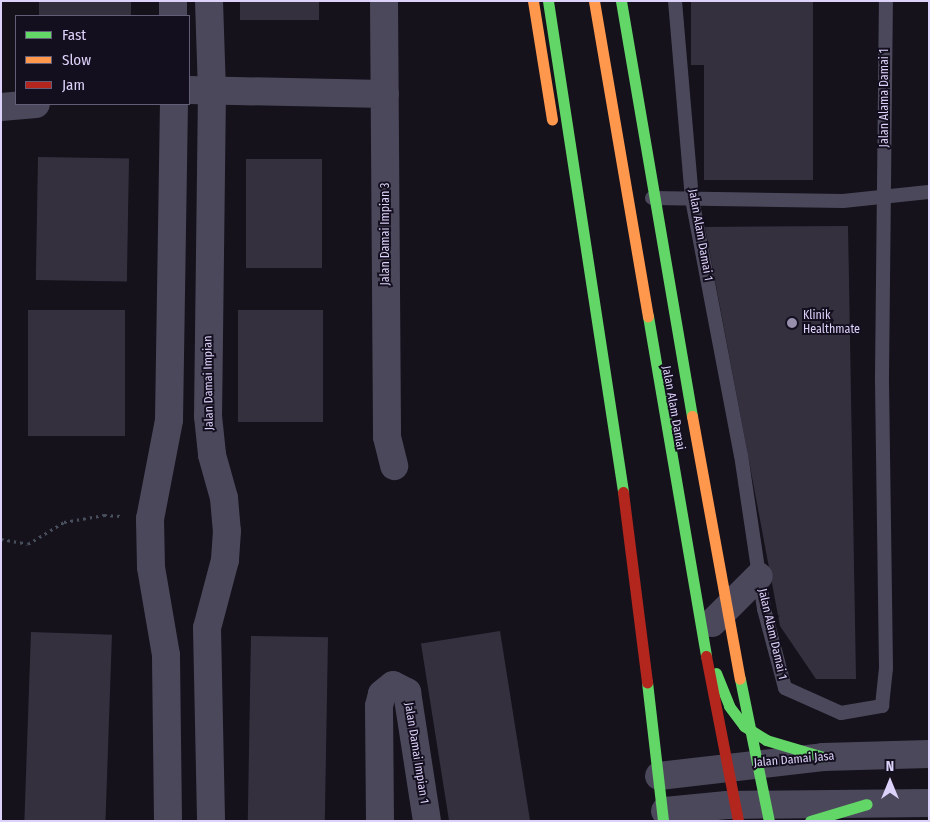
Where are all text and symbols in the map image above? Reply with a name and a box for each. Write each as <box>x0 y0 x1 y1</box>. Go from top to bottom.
legend <box>15 15 190 105</box>
text: Fast <box>62 26 86 44</box>
street label: Jalan Alama Damai 1 <box>878 49 892 147</box>
text: Slow <box>62 51 91 69</box>
text: Jam <box>62 76 85 94</box>
street label: Jalan Damai Impian 3 <box>379 182 393 286</box>
street label: Jalan Alam Damai 1 <box>685 188 715 282</box>
place label: Klinik Healthmate <box>803 309 860 337</box>
marker: Klinik Healthmate <box>785 316 799 330</box>
street label: Jalan Damai Impian <box>201 335 217 431</box>
street label: Jalan Alam Damai <box>658 365 688 451</box>
street label: Jalan Alam Damai 1 <box>755 587 789 681</box>
street label: Jalan Damai Impian 1 <box>401 701 431 805</box>
street label: Jalan Damai Jasa <box>753 749 835 771</box>
north arrow <box>865 757 915 807</box>
text: N <box>886 758 894 775</box>

